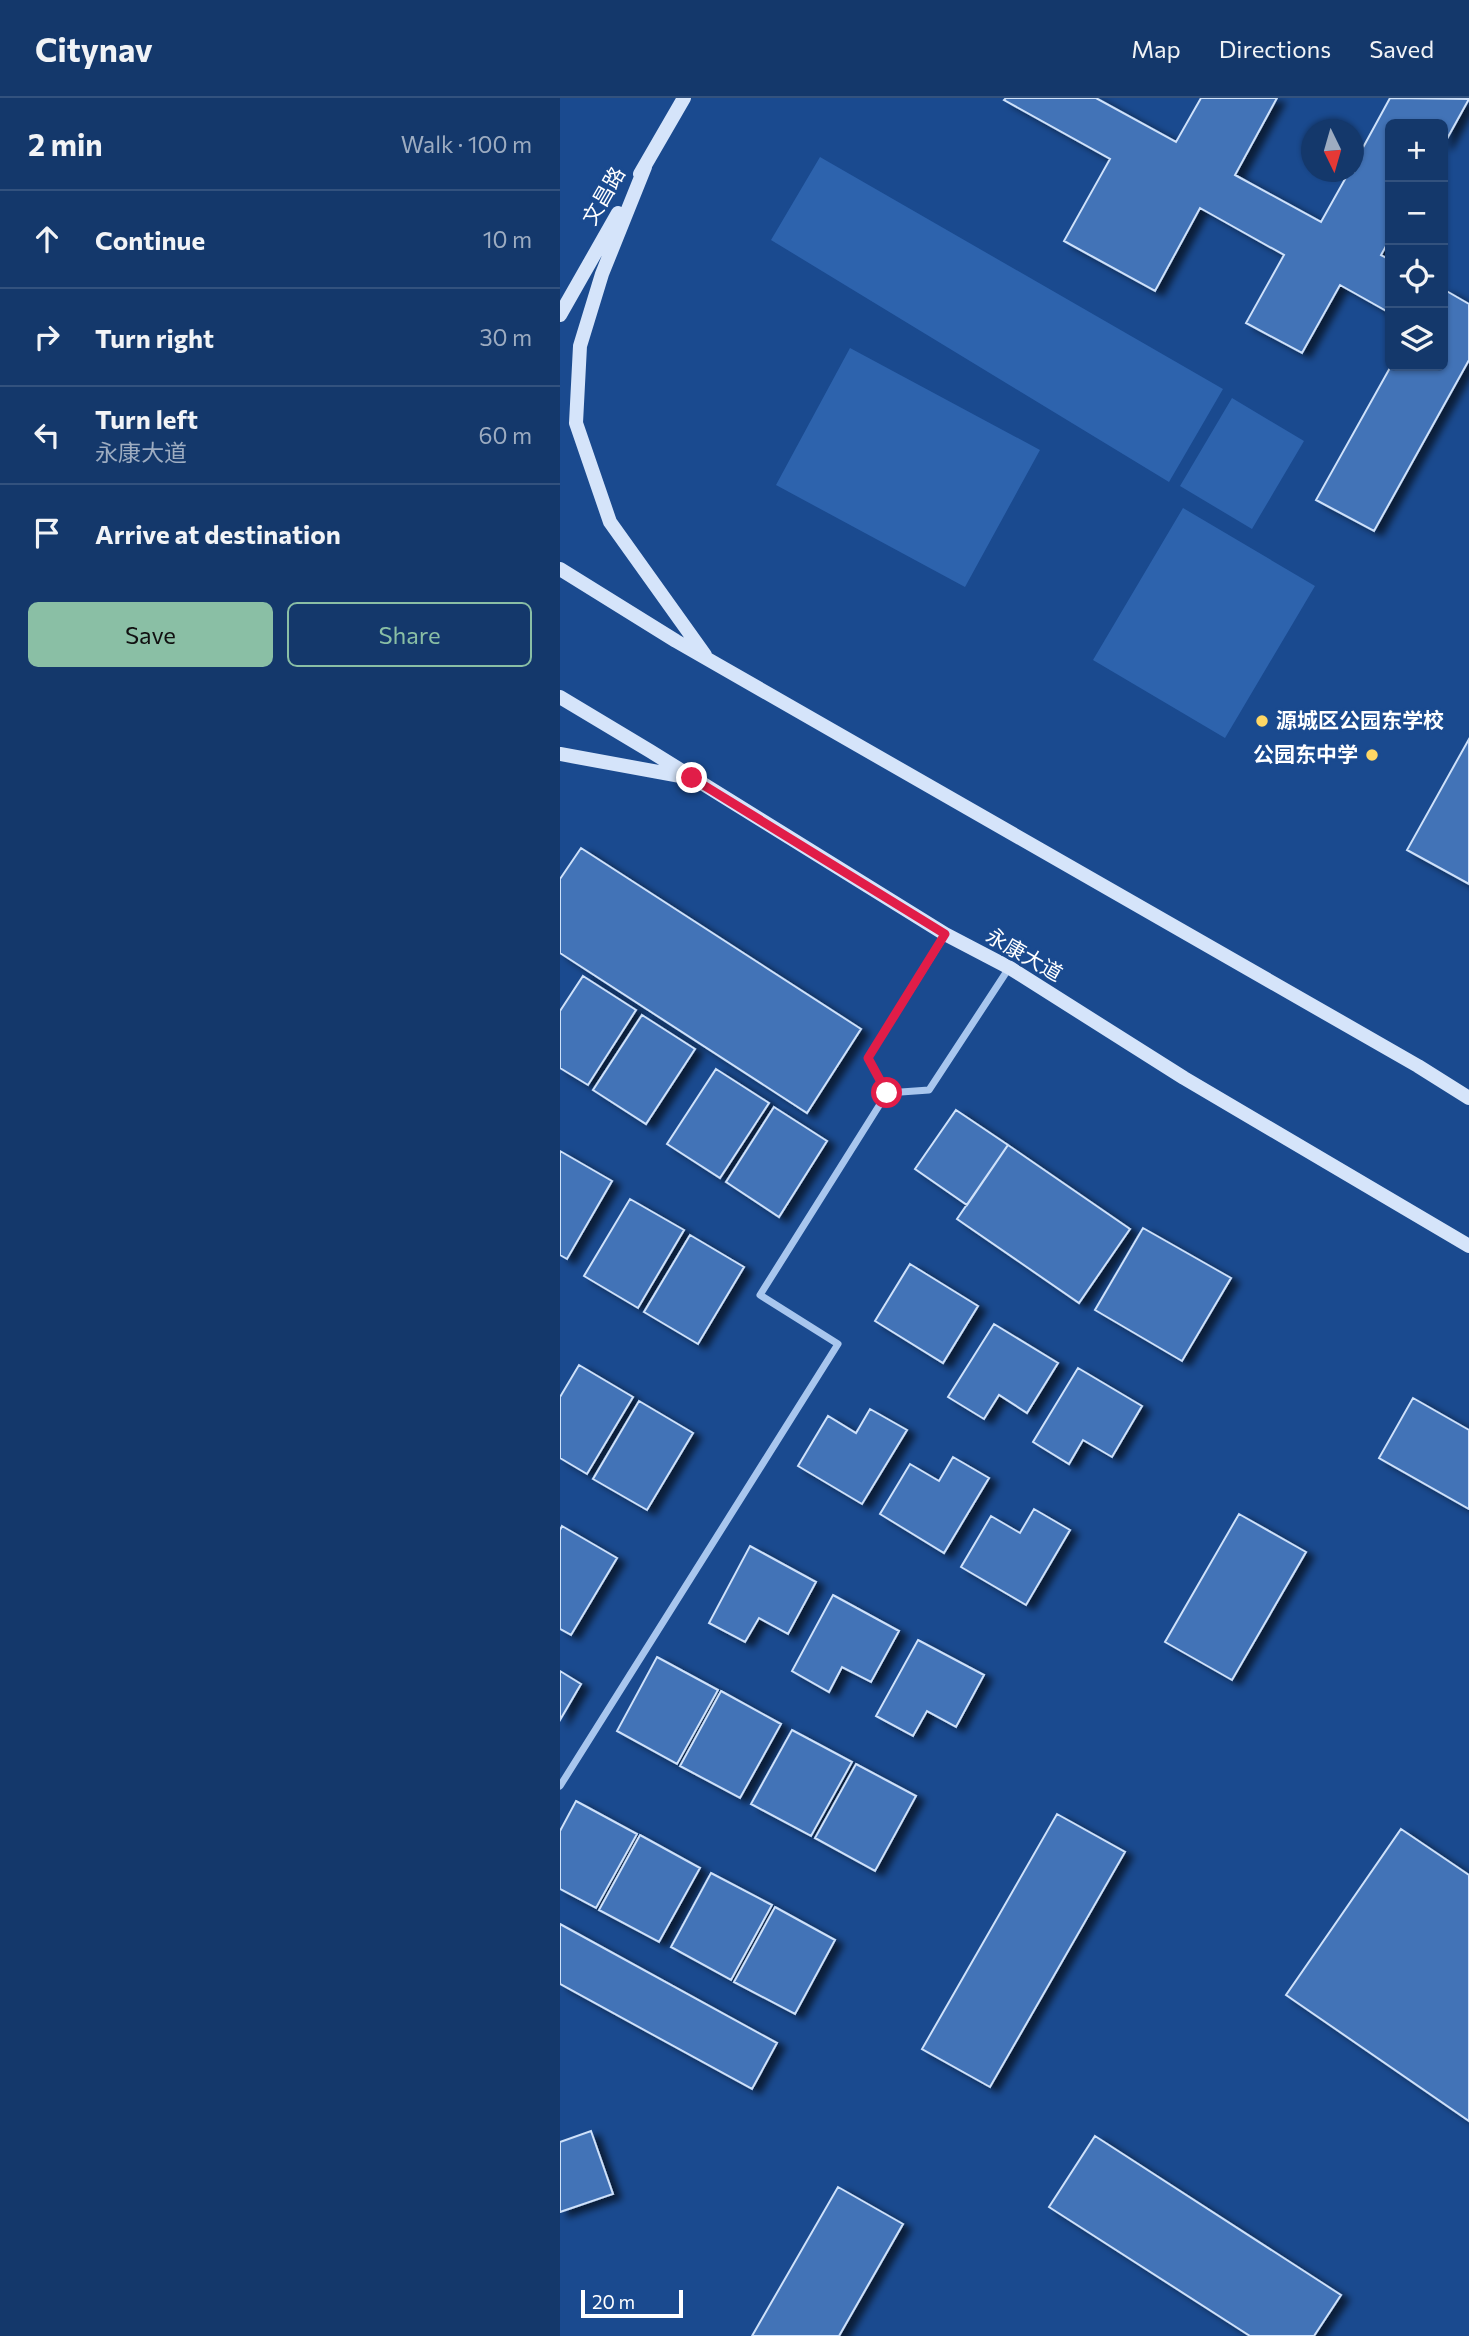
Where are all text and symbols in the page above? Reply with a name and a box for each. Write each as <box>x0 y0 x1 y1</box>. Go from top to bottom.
text: Citynav <box>35 28 153 69</box>
text: Map <box>1131 34 1181 63</box>
text: Directions <box>1219 34 1331 63</box>
text: Saved <box>1369 34 1434 63</box>
north arrow <box>1301 119 1364 182</box>
map controls <box>1385 119 1448 371</box>
button: + <box>1385 119 1448 182</box>
text: 2 min <box>28 125 103 162</box>
text: Walk · 100 m <box>401 130 532 158</box>
street label: 文昌路 <box>576 162 629 229</box>
button: − <box>1385 182 1448 245</box>
icon: ahead <box>28 220 66 258</box>
text: Continue <box>95 224 205 255</box>
text: 10 m <box>483 225 532 253</box>
button: locate <box>1385 245 1448 308</box>
button: layers <box>1385 308 1448 371</box>
icon: right <box>28 318 66 356</box>
text: Turn right <box>95 322 214 353</box>
text: 30 m <box>479 323 532 351</box>
text: Turn left <box>95 403 198 434</box>
icon: left <box>28 416 66 454</box>
text: 60 m <box>479 421 532 449</box>
text: 永康大道 <box>95 438 187 466</box>
icon: arrive <box>28 514 66 552</box>
text: Arrive at destination <box>95 518 341 549</box>
button: Save <box>28 602 273 667</box>
button: Share <box>287 602 532 667</box>
place label: 源城区公园东学校 <box>1276 707 1444 732</box>
marker: 源城区公园东学校 <box>1254 713 1270 729</box>
place label: 公园东中学 <box>1253 741 1358 766</box>
marker: 公园东中学 <box>1364 747 1380 763</box>
route end <box>676 762 707 793</box>
street label: 永康大道 <box>982 922 1067 986</box>
route start <box>871 1077 902 1108</box>
scale bar <box>581 2287 682 2319</box>
text: 20 m <box>592 2290 635 2313</box>

